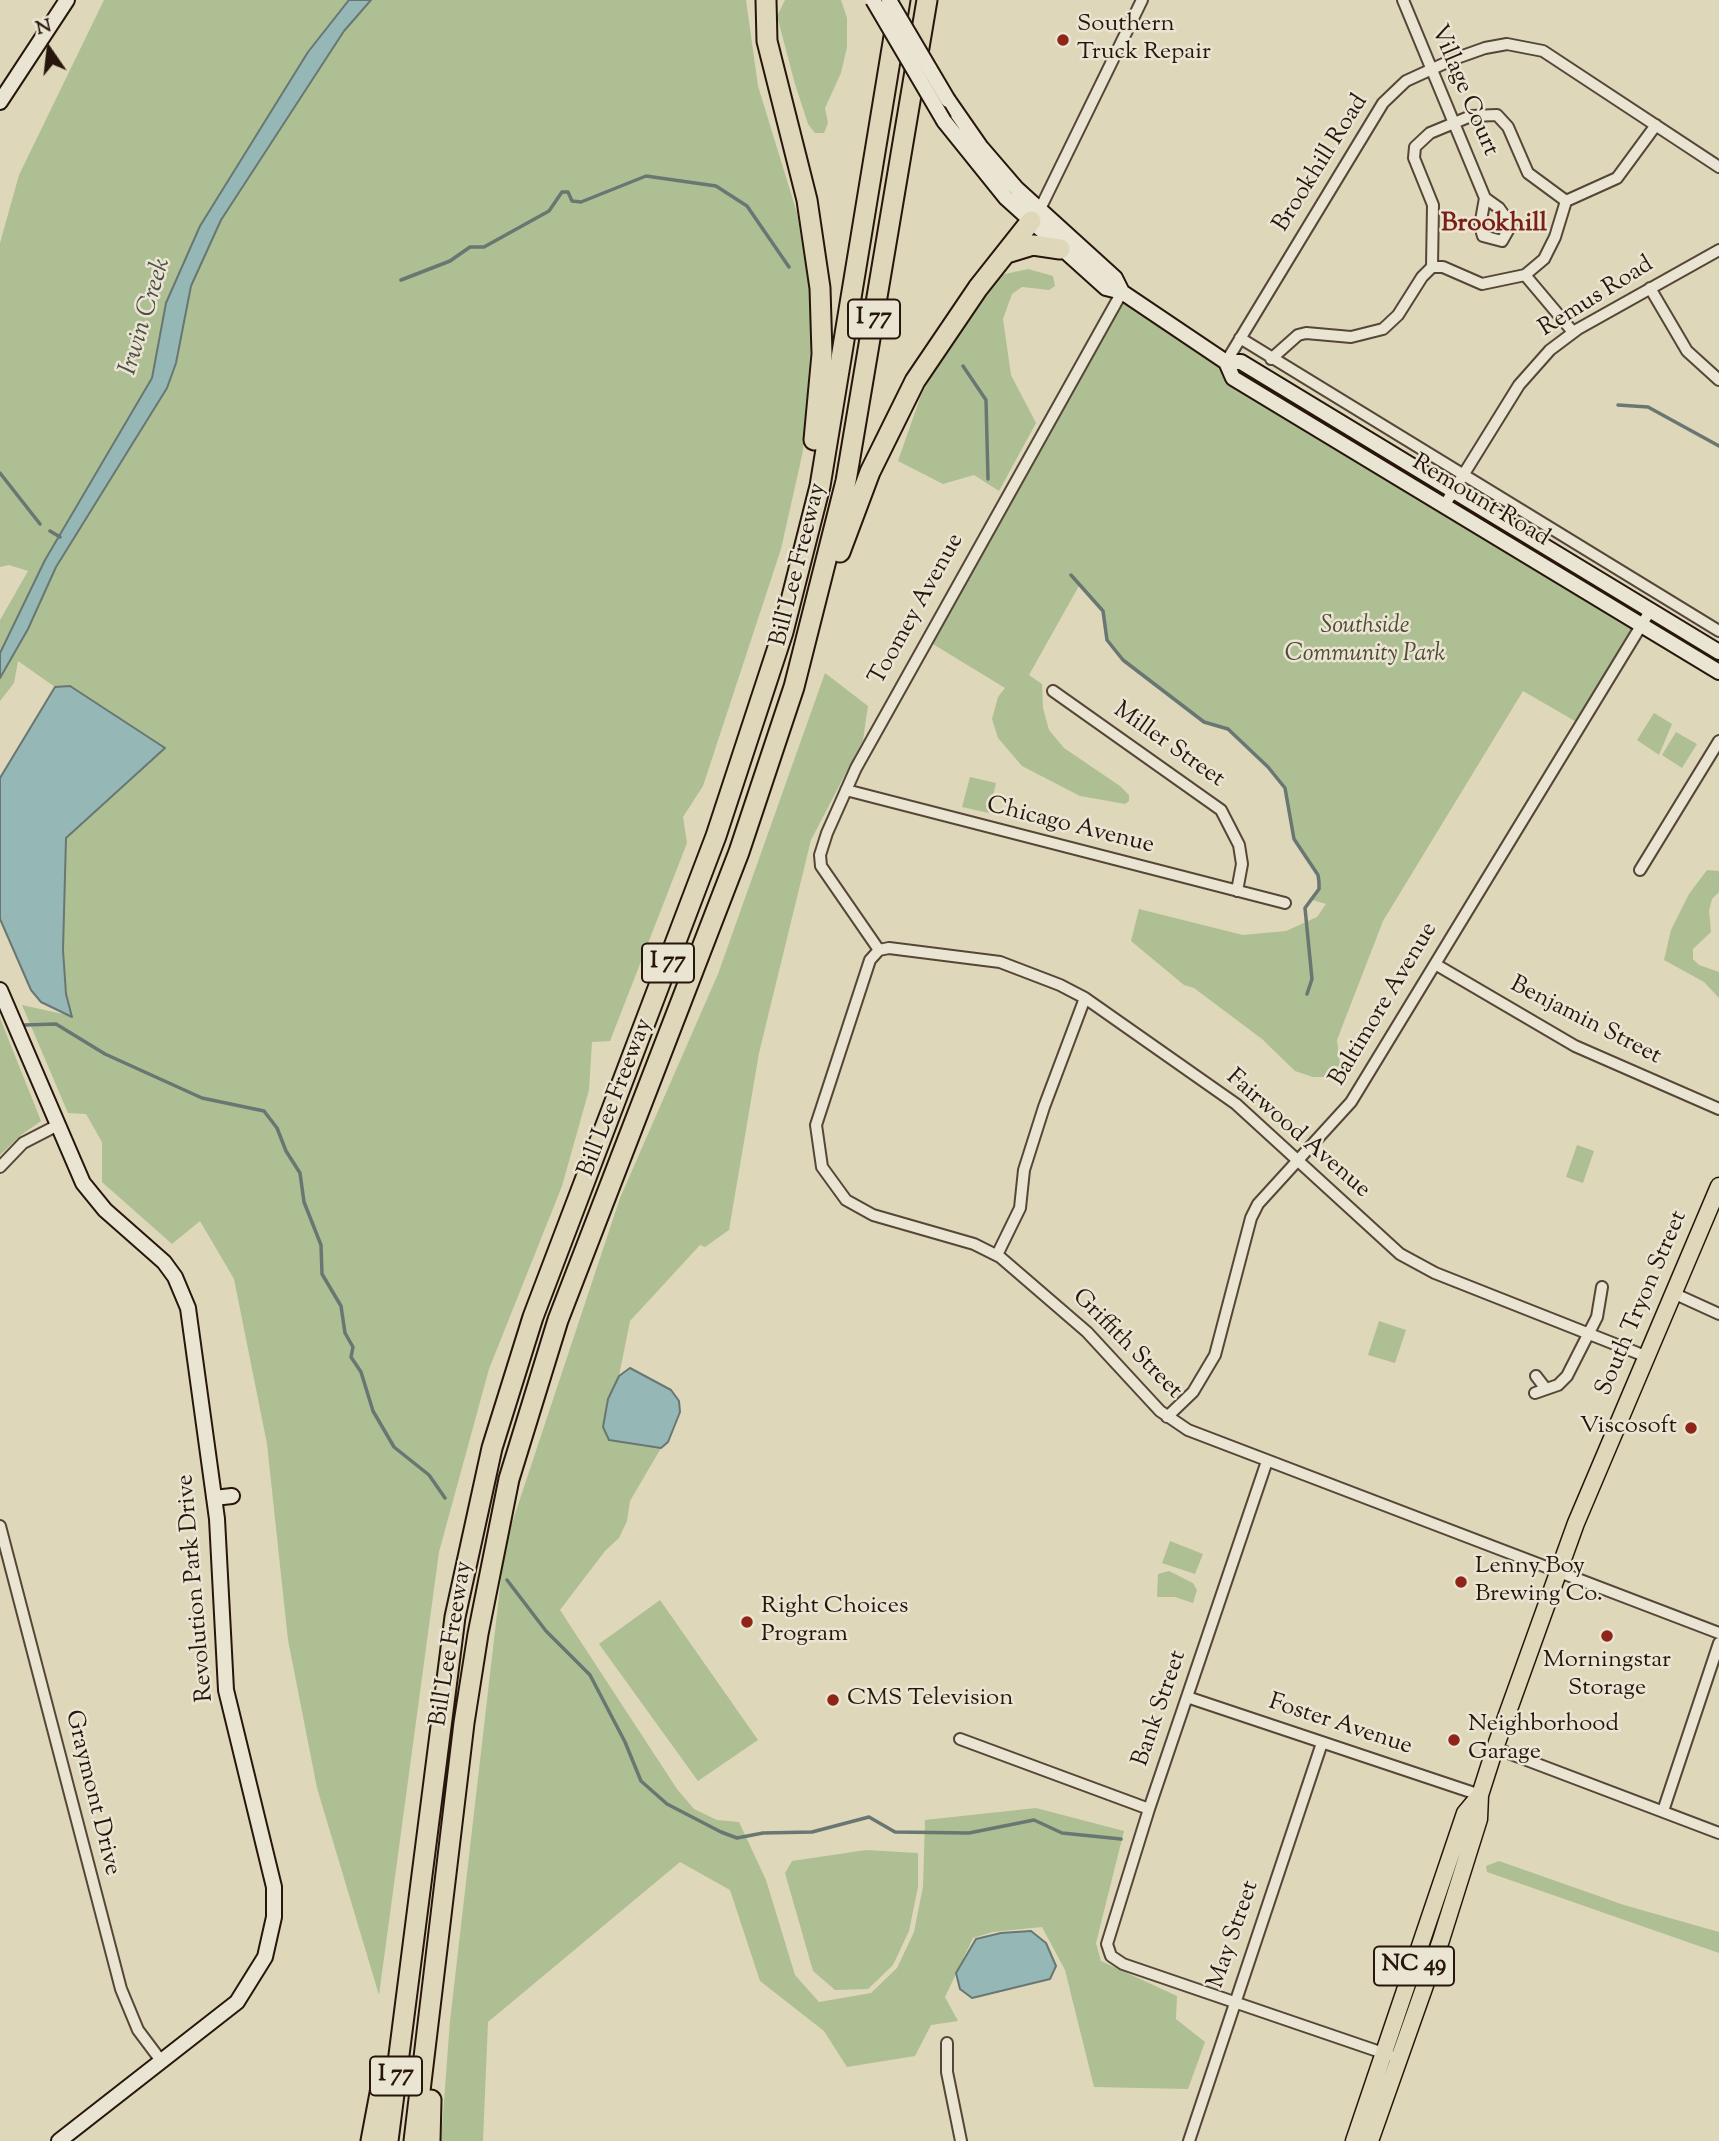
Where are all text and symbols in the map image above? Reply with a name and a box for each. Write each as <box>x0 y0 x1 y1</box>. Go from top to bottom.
place label: Southern Truck Repair <box>1077 12 1211 68</box>
text: N <box>33 13 54 43</box>
north arrow <box>14 14 84 84</box>
street label: Village Court <box>1422 21 1504 161</box>
marker: Southern Truck Repair <box>1055 32 1071 48</box>
street label: Brookhill Road <box>1268 90 1376 238</box>
district label: Brookhill <box>1441 210 1547 242</box>
street label: Remus Road <box>1534 251 1660 345</box>
water label: Irwin Creek <box>114 255 180 379</box>
road number: I 77 <box>848 300 900 338</box>
street label: Remount Road <box>1406 450 1554 554</box>
street label: Bill Lee Freeway <box>766 481 834 649</box>
street label: Toomey Avenue <box>865 529 971 691</box>
park label: Southside Community Park <box>1285 614 1445 670</box>
street label: Miller Street <box>1107 697 1229 795</box>
street label: Chicago Avenue <box>983 792 1157 862</box>
street label: Baltimore Avenue <box>1325 918 1445 1092</box>
road number: I 77 <box>642 944 694 982</box>
street label: Benjamin Street <box>1505 972 1665 1072</box>
street label: Bill Lee Freeway <box>574 1015 660 1181</box>
street label: Fairwood Avenue <box>1219 1064 1375 1206</box>
street label: South Tryon Street <box>1591 1207 1695 1401</box>
street label: Griffith Street <box>1065 1284 1187 1406</box>
place label: Viscosoft <box>1580 1414 1677 1442</box>
marker: Viscosoft <box>1683 1420 1699 1436</box>
street label: Revolution Park Drive <box>173 1473 221 1703</box>
place label: Lenny Boy Brewing Co. <box>1475 1554 1603 1610</box>
street label: Bill Lee Freeway <box>426 1559 480 1729</box>
marker: Lenny Boy Brewing Co. <box>1453 1574 1469 1590</box>
place label: Right Choices Program <box>761 1594 908 1650</box>
marker: Right Choices Program <box>739 1614 755 1630</box>
marker: Morningstar Storage <box>1599 1628 1615 1644</box>
street label: Bank Street <box>1128 1647 1194 1771</box>
place label: Morningstar Storage <box>1543 1648 1671 1704</box>
place label: CMS Television <box>847 1686 1013 1714</box>
street label: Foster Avenue <box>1265 1689 1415 1763</box>
marker: CMS Television <box>825 1692 841 1708</box>
street label: Graymont Drive <box>57 1707 125 1879</box>
place label: Neighborhood Garage <box>1468 1712 1619 1768</box>
marker: Neighborhood Garage <box>1446 1732 1462 1748</box>
street label: May Street <box>1203 1877 1267 1993</box>
road number: NC 49 <box>1374 1946 1454 1985</box>
road number: I 77 <box>370 2056 422 2096</box>

